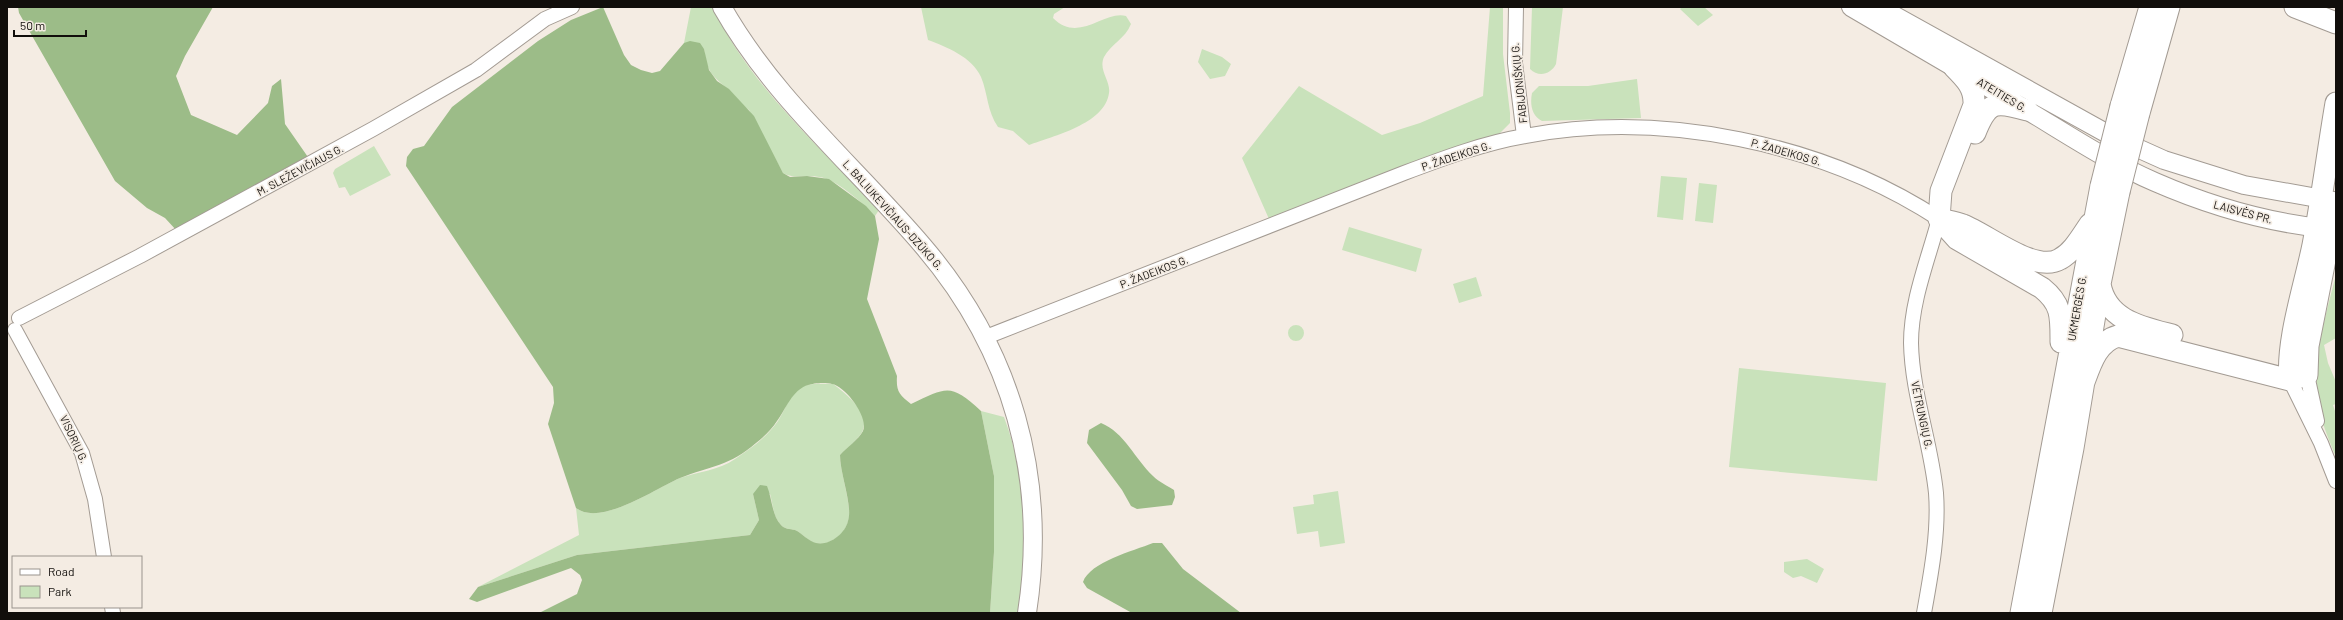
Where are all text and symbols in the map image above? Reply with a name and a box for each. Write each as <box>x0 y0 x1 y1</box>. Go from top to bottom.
scale bar <box>14 12 86 38</box>
text: 50 m <box>20 18 45 32</box>
street label: FABIJONIŠKIŲ G. <box>1508 42 1529 124</box>
street label: ATEITIES G. <box>1975 75 2030 115</box>
street label: P. ŽADEIKOS G. <box>1750 135 1823 168</box>
street label: P. ŽADEIKOS G. <box>1420 138 1492 173</box>
street label: M. SLEŽEVIČIAUS G. <box>254 141 345 198</box>
street label: L. BALIUKEVIČIAUS-DZŪKO G. <box>841 157 946 272</box>
street label: LAISVĖS PR. <box>2212 196 2274 226</box>
street label: P. ŽADEIKOS G. <box>1118 253 1190 291</box>
street label: UKMERGĖS G. <box>2063 274 2089 342</box>
street label: VĖTRUNGIŲ G. <box>1909 379 1937 450</box>
street label: VISORIŲ G. <box>58 413 91 465</box>
legend <box>12 556 142 608</box>
text: Road <box>48 564 75 578</box>
text: Park <box>48 584 72 598</box>

